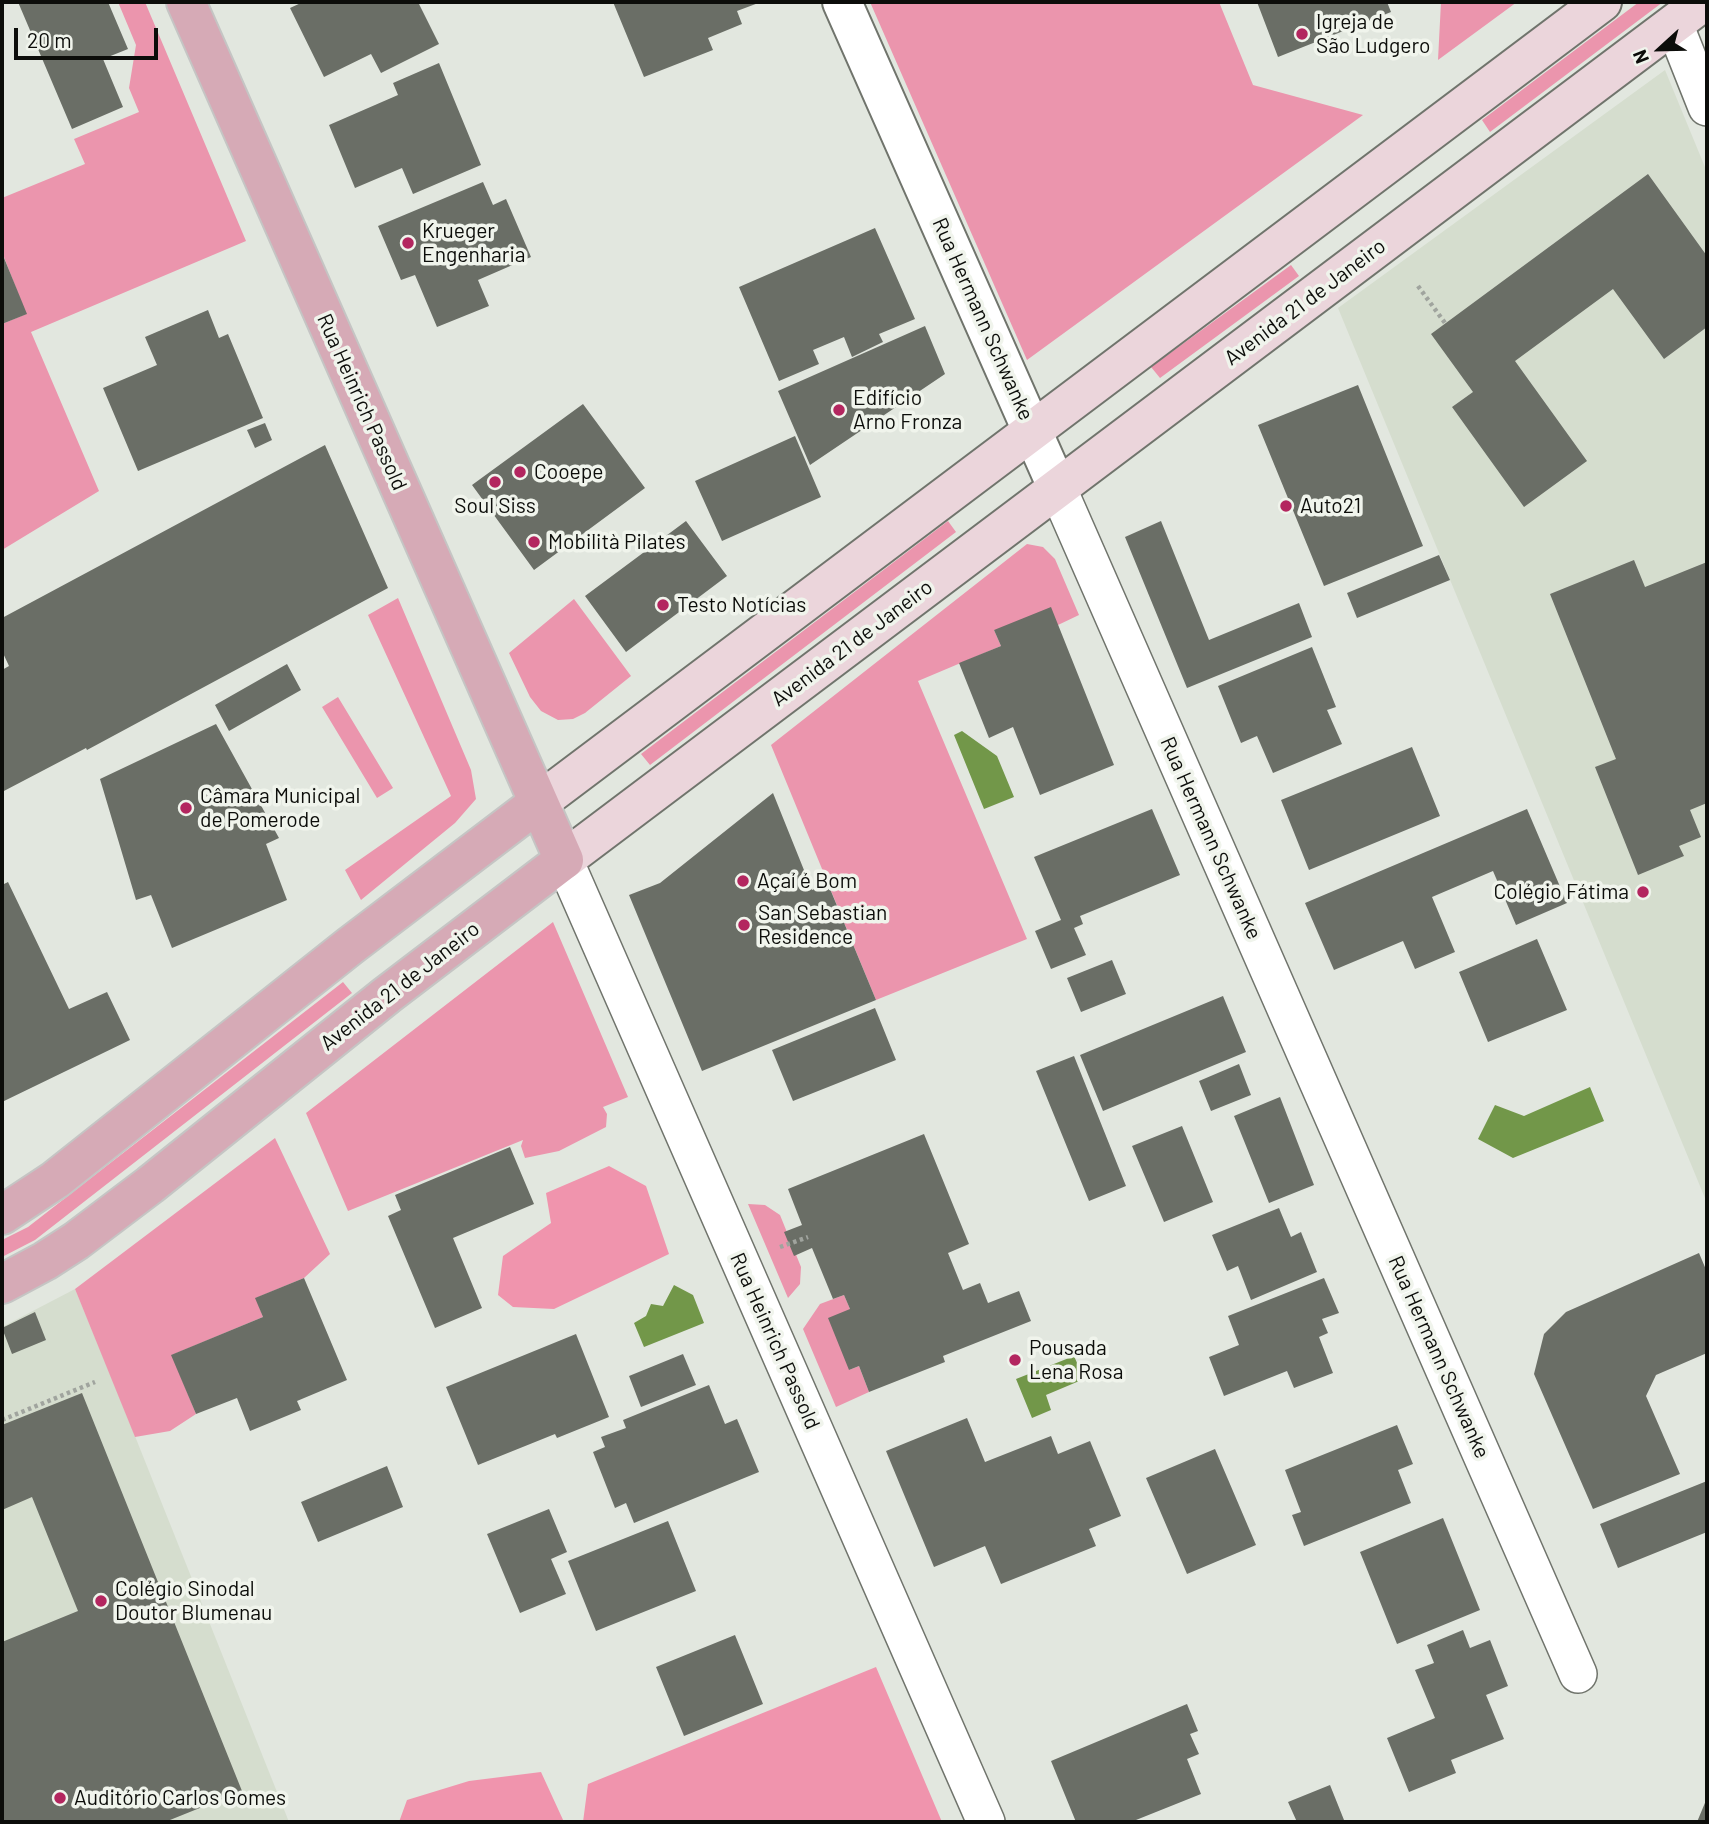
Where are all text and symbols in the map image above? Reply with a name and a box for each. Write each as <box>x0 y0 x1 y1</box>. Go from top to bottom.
place label: Igreja de São Ludgero <box>1316 9 1430 59</box>
scale bar <box>18 14 161 58</box>
north arrow <box>1625 14 1695 84</box>
marker: Igreja de São Ludgero <box>1294 26 1310 42</box>
text: 20 m <box>27 27 72 52</box>
text: N <box>1627 47 1653 67</box>
street label: Rua Hermann Schwanke <box>927 214 1039 424</box>
place label: Krueger Engenharia <box>422 218 526 268</box>
street label: Avenida 21 de Janeiro <box>1220 233 1390 371</box>
marker: Krueger Engenharia <box>400 235 416 251</box>
street label: Rua Heinrich Passold <box>312 310 412 494</box>
place label: Edifício Arno Fronza <box>853 385 962 435</box>
marker: Edifício Arno Fronza <box>831 402 847 418</box>
place label: Cooepe <box>534 459 603 485</box>
marker: Cooepe <box>512 464 528 480</box>
marker: Soul Siss <box>487 474 503 490</box>
place label: Soul Siss <box>454 493 536 519</box>
place label: Auto21 <box>1300 493 1361 519</box>
marker: Auto21 <box>1278 498 1294 514</box>
place label: Mobilità Pilates <box>548 529 686 555</box>
marker: Mobilità Pilates <box>526 534 542 550</box>
street label: Avenida 21 de Janeiro <box>767 574 937 712</box>
place label: Testo Notícias <box>677 592 806 618</box>
marker: Testo Notícias <box>655 597 671 613</box>
street label: Rua Hermann Schwanke <box>1155 733 1267 943</box>
place label: Câmara Municipal de Pomerode <box>200 783 360 833</box>
marker: Câmara Municipal de Pomerode <box>178 800 194 816</box>
place label: Açaí é Bom <box>757 868 857 894</box>
marker: Açaí é Bom <box>735 873 751 889</box>
place label: Colégio Fátima <box>1494 879 1629 905</box>
marker: Colégio Fátima <box>1635 884 1651 900</box>
place label: San Sebastian Residence <box>758 900 887 950</box>
street label: Avenida 21 de Janeiro <box>315 916 485 1056</box>
marker: San Sebastian Residence <box>736 917 752 933</box>
street label: Rua Heinrich Passold <box>725 1249 825 1433</box>
street label: Rua Hermann Schwanke <box>1383 1252 1495 1462</box>
place label: Pousada Lena Rosa <box>1029 1335 1123 1385</box>
marker: Pousada Lena Rosa <box>1007 1352 1023 1368</box>
place label: Colégio Sinodal Doutor Blumenau <box>115 1576 272 1626</box>
marker: Colégio Sinodal Doutor Blumenau <box>93 1593 109 1609</box>
place label: Auditório Carlos Gomes <box>74 1785 286 1811</box>
marker: Auditório Carlos Gomes <box>52 1790 68 1806</box>

